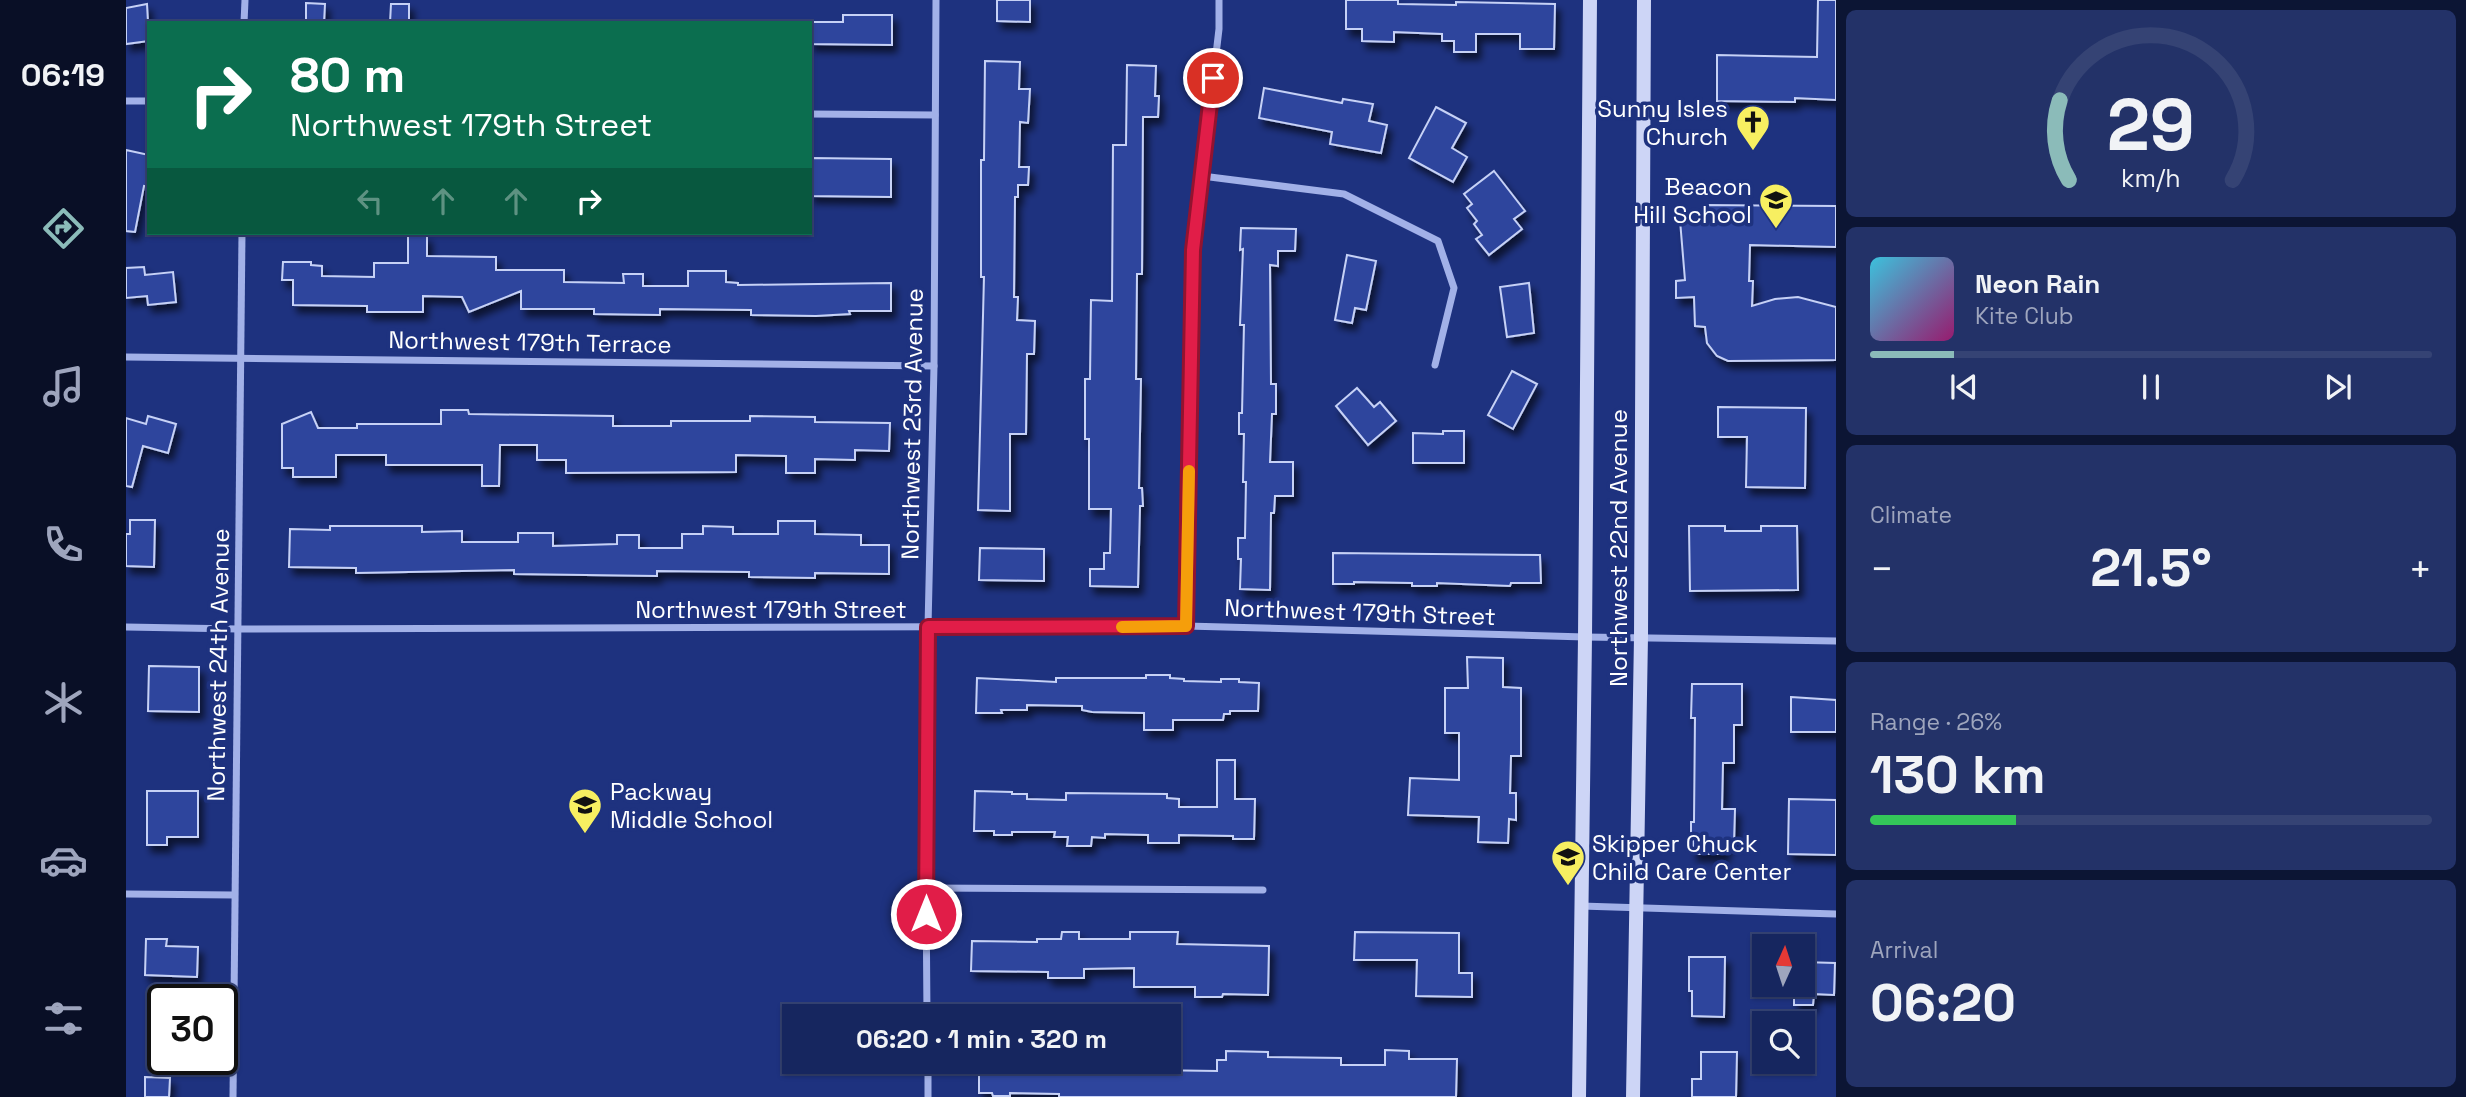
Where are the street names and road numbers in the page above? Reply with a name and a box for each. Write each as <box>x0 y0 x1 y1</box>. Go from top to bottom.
street label: Northwest 23rd Avenue <box>894 288 930 560</box>
street label: Northwest 179th Terrace <box>388 324 672 360</box>
street label: Northwest 22nd Avenue <box>1603 409 1634 687</box>
street label: Northwest 24th Avenue <box>200 528 236 802</box>
street label: Northwest 179th Street <box>1224 592 1496 632</box>
street label: Northwest 179th Street <box>635 594 907 625</box>

